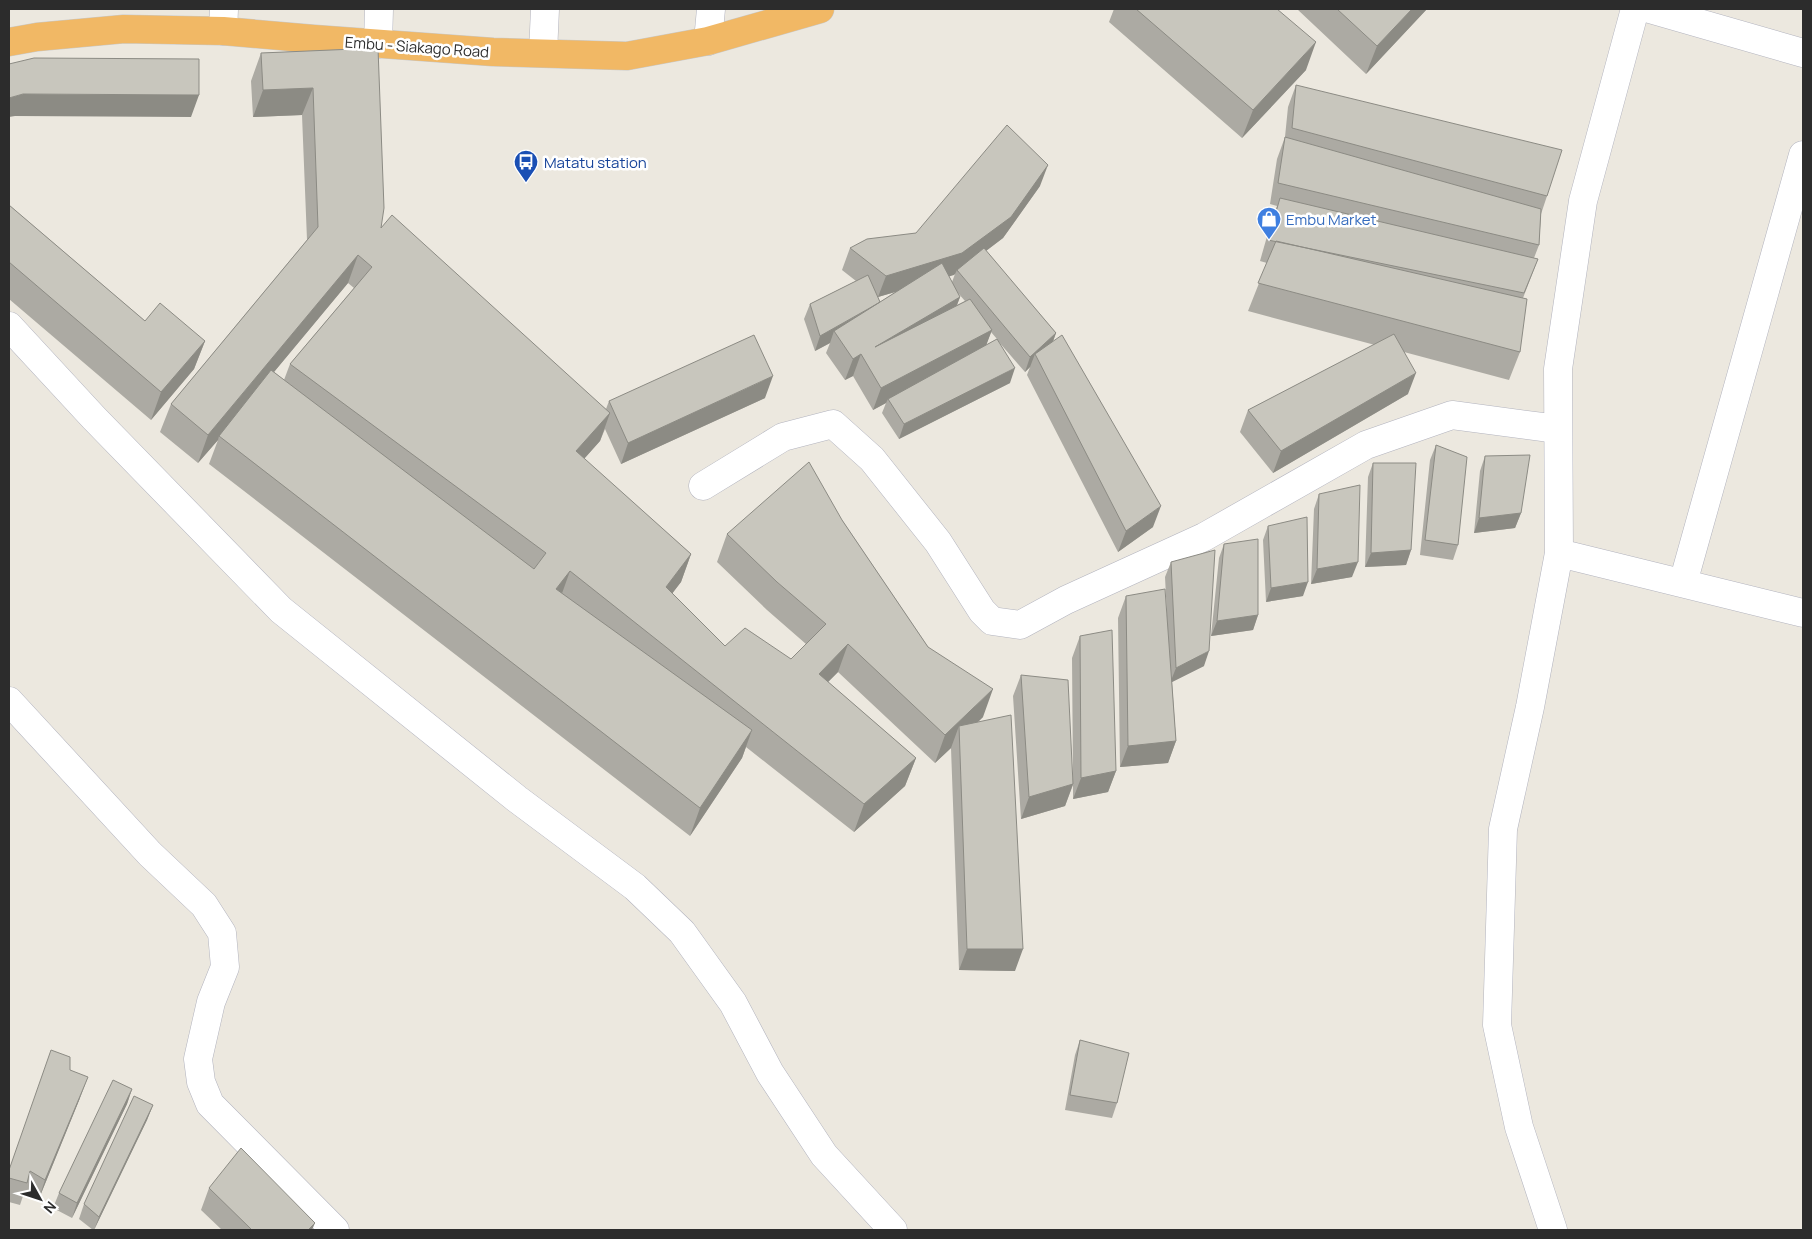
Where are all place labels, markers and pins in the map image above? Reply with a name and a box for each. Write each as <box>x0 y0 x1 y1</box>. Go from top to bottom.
bus stop icon: Matatu station <box>513 149 539 183</box>
place label: Matatu station <box>544 152 647 173</box>
shop icon: Embu Market <box>1256 206 1282 240</box>
place label: Embu Market <box>1286 209 1376 230</box>

